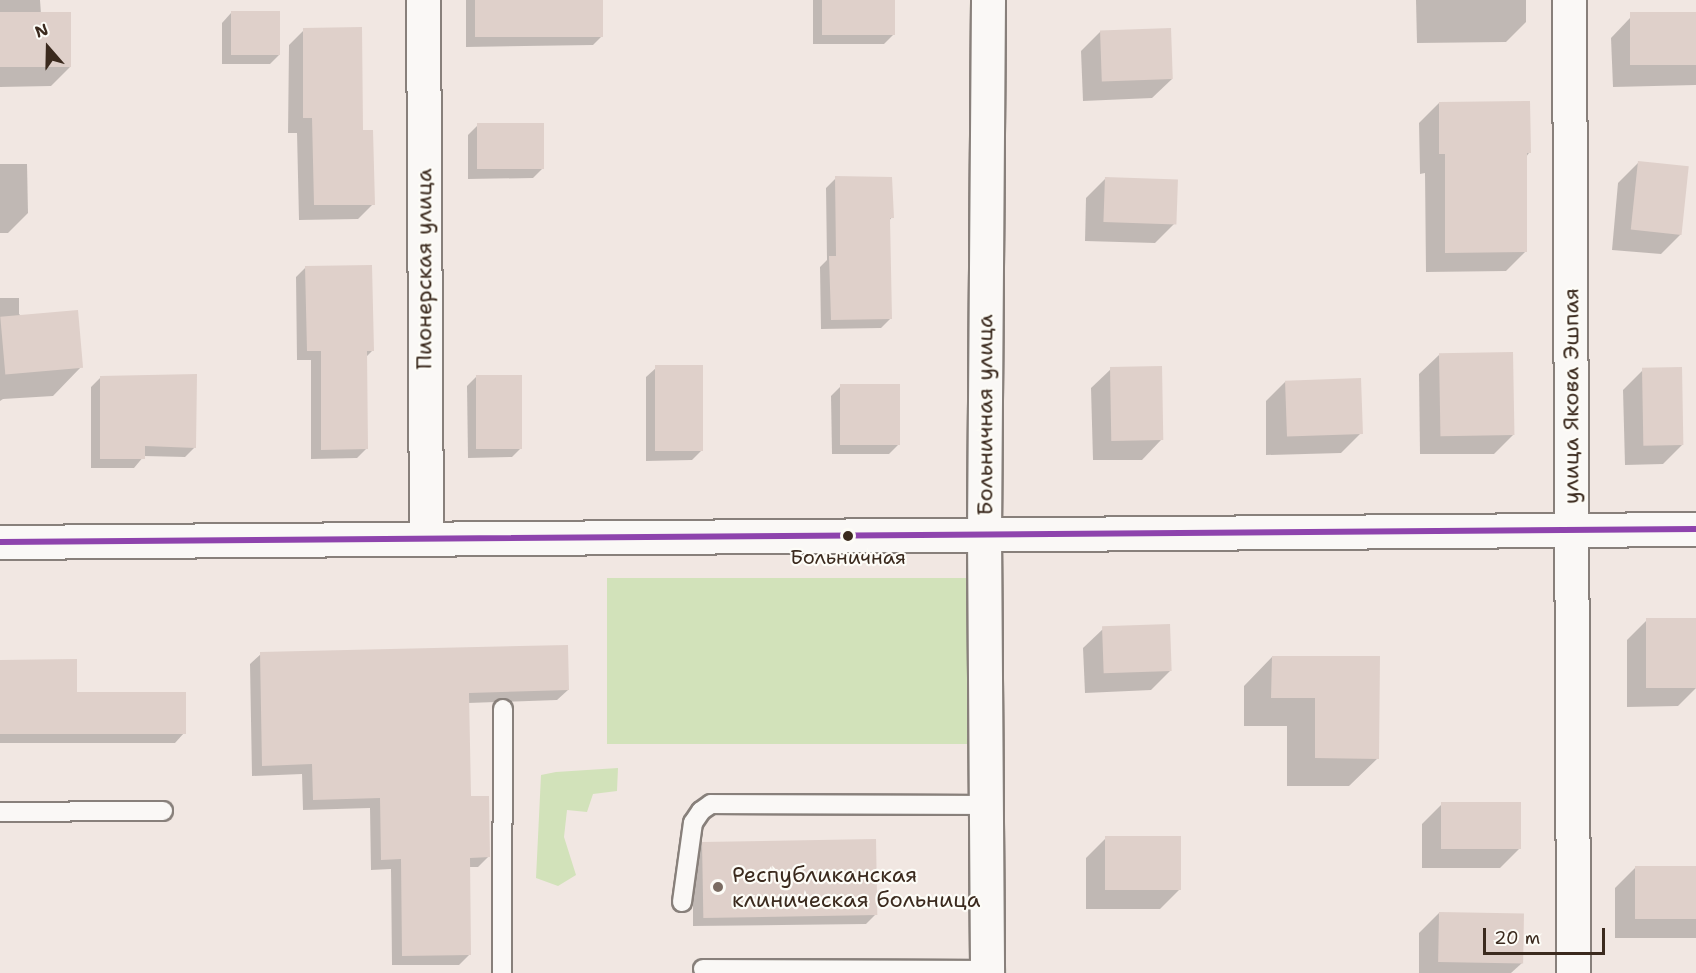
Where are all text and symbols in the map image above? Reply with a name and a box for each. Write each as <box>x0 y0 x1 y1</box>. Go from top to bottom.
north arrow <box>18 18 78 78</box>
text: N <box>32 19 51 43</box>
street label: Пионерская улица <box>411 168 437 370</box>
street label: улица Якова Эшпая <box>1558 288 1584 504</box>
street label: Больничная улица <box>972 314 998 516</box>
marker: Больничная <box>842 530 854 542</box>
place label: Больничная <box>790 545 906 569</box>
place label: Республиканская клиническая больница <box>732 861 980 912</box>
marker: Республиканская клиническая больница <box>709 878 727 896</box>
scale bar <box>1486 916 1608 954</box>
text: 20 m <box>1494 926 1540 950</box>

